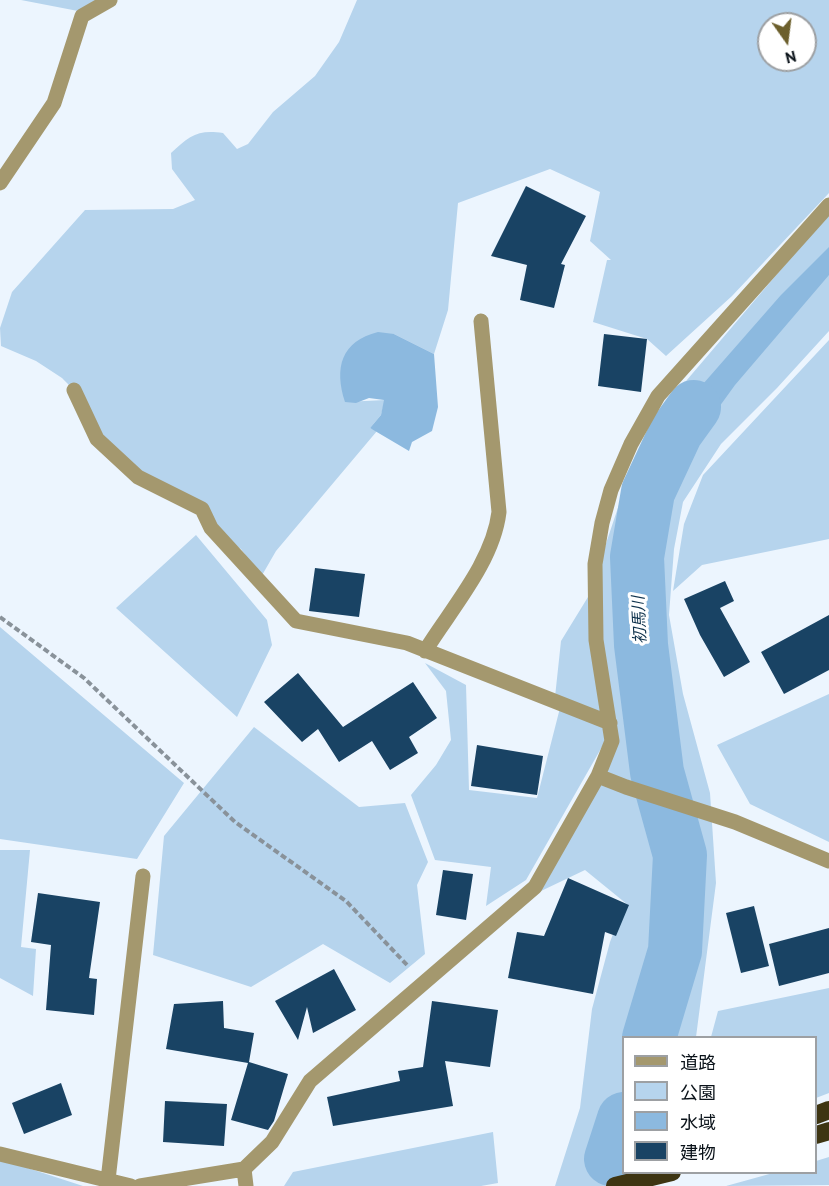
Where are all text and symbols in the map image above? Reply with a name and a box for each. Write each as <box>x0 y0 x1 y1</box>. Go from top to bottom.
north arrow <box>757 12 817 72</box>
text: N <box>783 47 798 68</box>
water label: 初馬川 <box>629 596 651 644</box>
legend <box>622 1036 817 1174</box>
text: 道路 <box>680 1051 716 1074</box>
text: 公園 <box>680 1081 716 1104</box>
text: 水域 <box>680 1111 716 1134</box>
text: 建物 <box>680 1141 716 1164</box>

